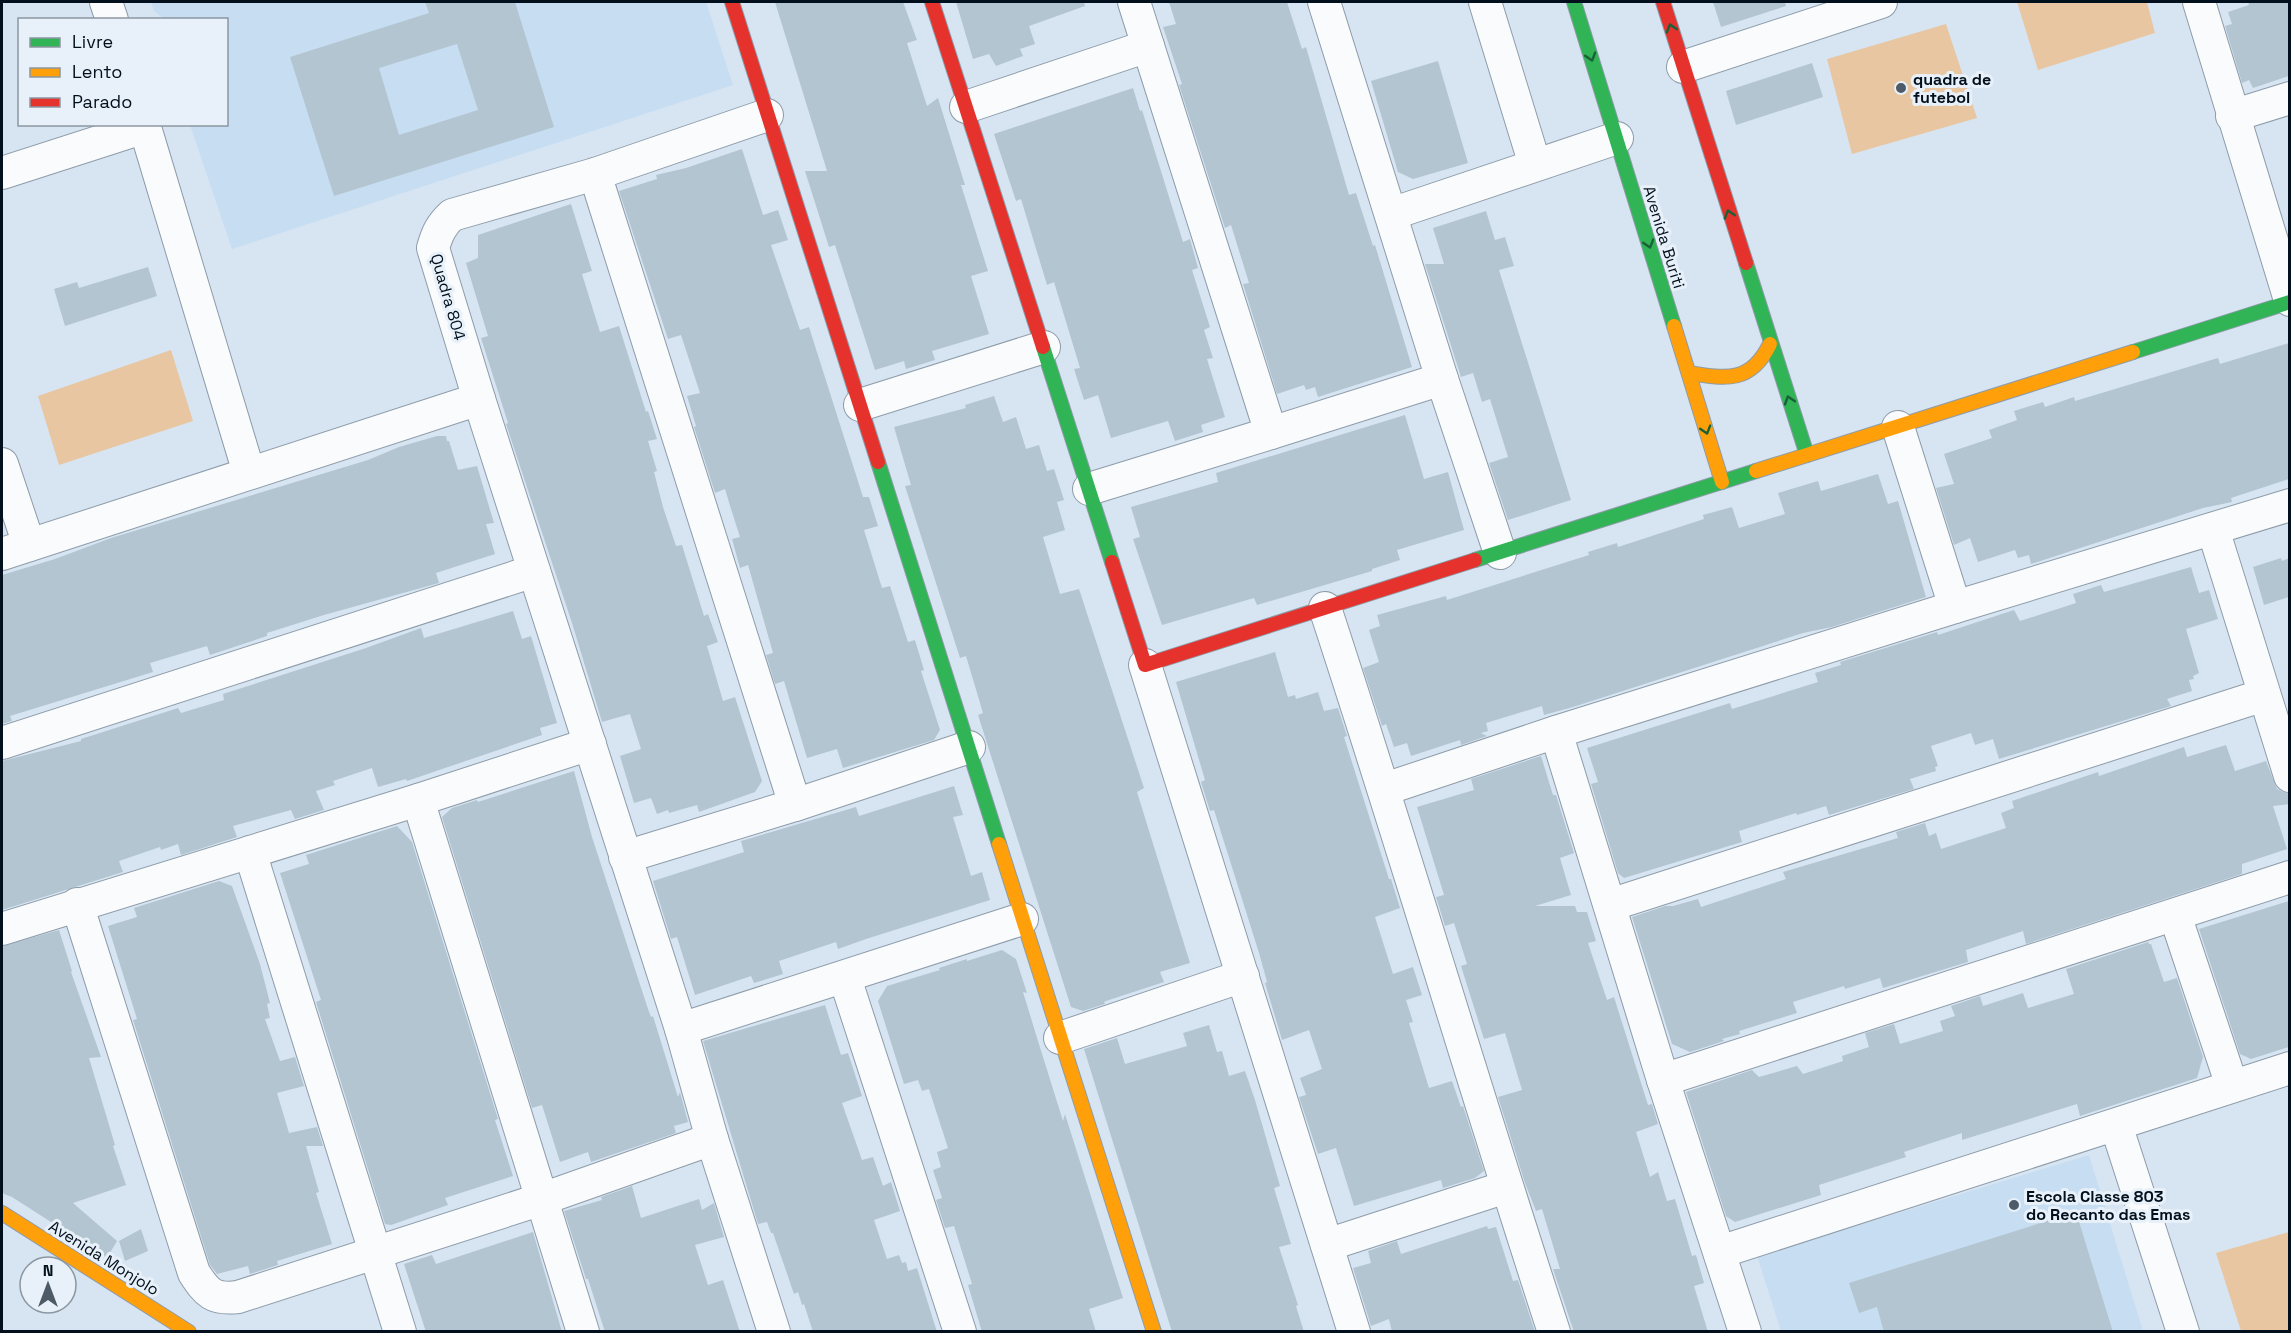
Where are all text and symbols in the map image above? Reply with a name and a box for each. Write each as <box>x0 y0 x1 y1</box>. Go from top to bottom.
legend <box>18 18 228 126</box>
one-way arrow <box>1666 23 1678 34</box>
text: Livre <box>72 30 113 53</box>
one-way arrow <box>1584 51 1597 62</box>
text: Lento <box>72 60 122 83</box>
place label: quadra de futebol <box>1913 69 1991 108</box>
marker: quadra de futebol <box>1894 81 1908 95</box>
text: Parado <box>72 90 132 113</box>
street label: Avenida Buriti <box>1638 183 1690 291</box>
one-way arrow <box>1724 209 1736 220</box>
one-way arrow <box>1642 238 1654 249</box>
street label: Quadra 804 <box>426 251 470 343</box>
one-way arrow <box>1783 395 1796 406</box>
one-way arrow <box>1699 424 1711 435</box>
place label: Escola Classe 803 do Recanto das Emas <box>2026 1186 2190 1225</box>
marker: Escola Classe 803 do Recanto das Emas <box>2007 1198 2021 1212</box>
street label: Avenida Monjolo <box>45 1216 163 1300</box>
north arrow <box>18 1255 78 1315</box>
text: N <box>43 1260 53 1281</box>

